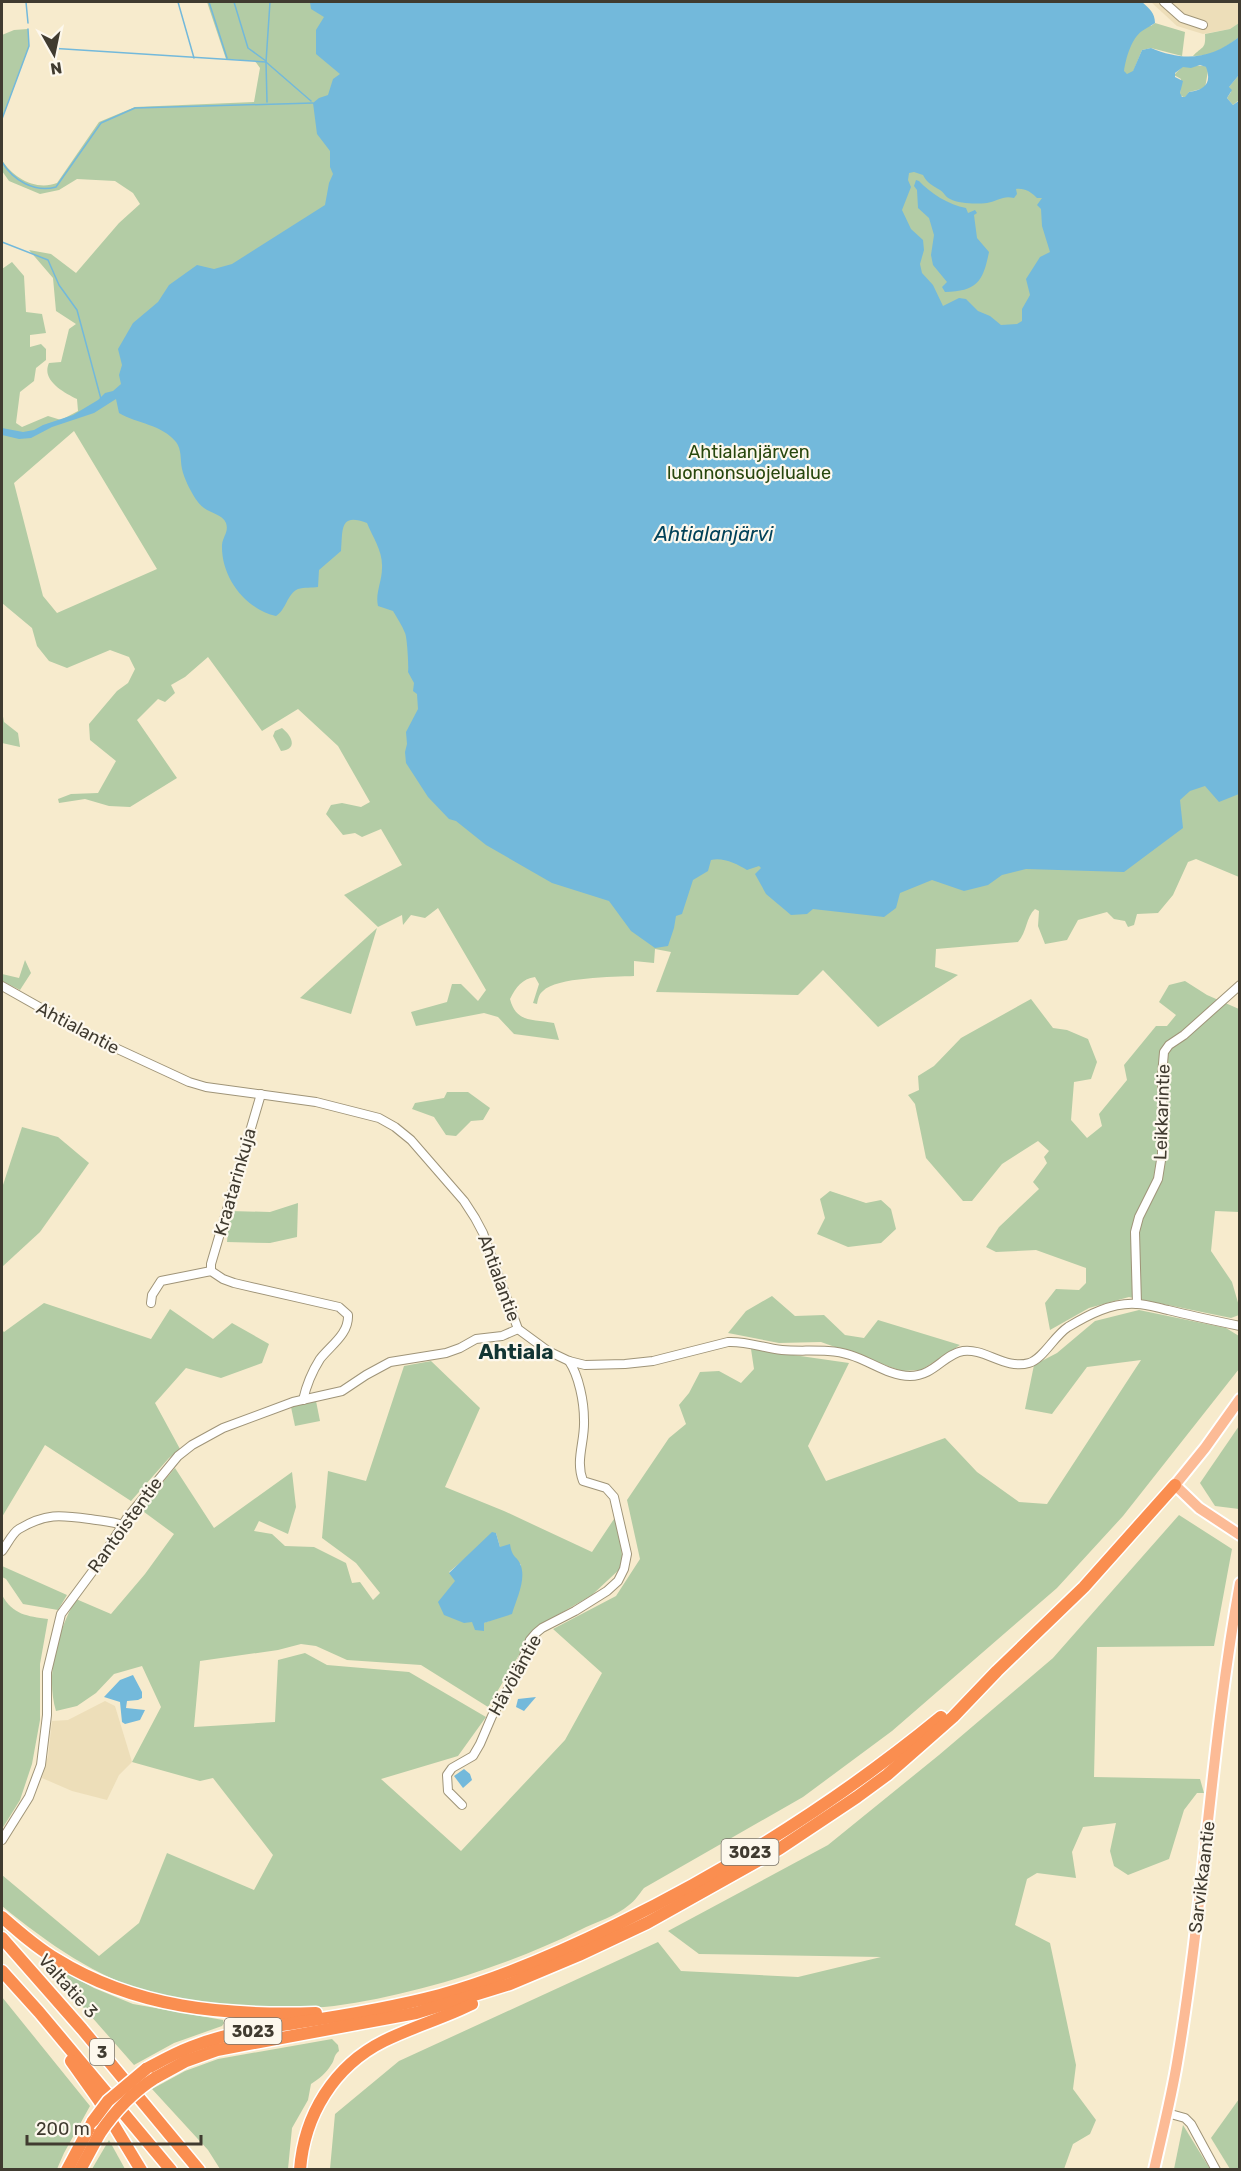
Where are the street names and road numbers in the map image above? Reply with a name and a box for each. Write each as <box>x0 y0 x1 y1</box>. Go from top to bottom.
street label: Ahtialantie <box>33 997 123 1059</box>
street label: Leikkarintie <box>1149 1064 1175 1160</box>
street label: Kraatarinkuja <box>209 1126 261 1238</box>
street label: Ahtialantie <box>473 1232 525 1324</box>
street label: Rantoistentie <box>83 1473 167 1577</box>
street label: Hävöläntie <box>484 1631 546 1719</box>
street label: Sarvikkaantie <box>1184 1820 1220 1934</box>
road number: 3023 <box>722 1839 778 1865</box>
street label: Valtatie 3 <box>33 1949 103 2023</box>
road number: 3023 <box>224 2018 282 2044</box>
road number: 3 <box>90 2039 114 2065</box>

